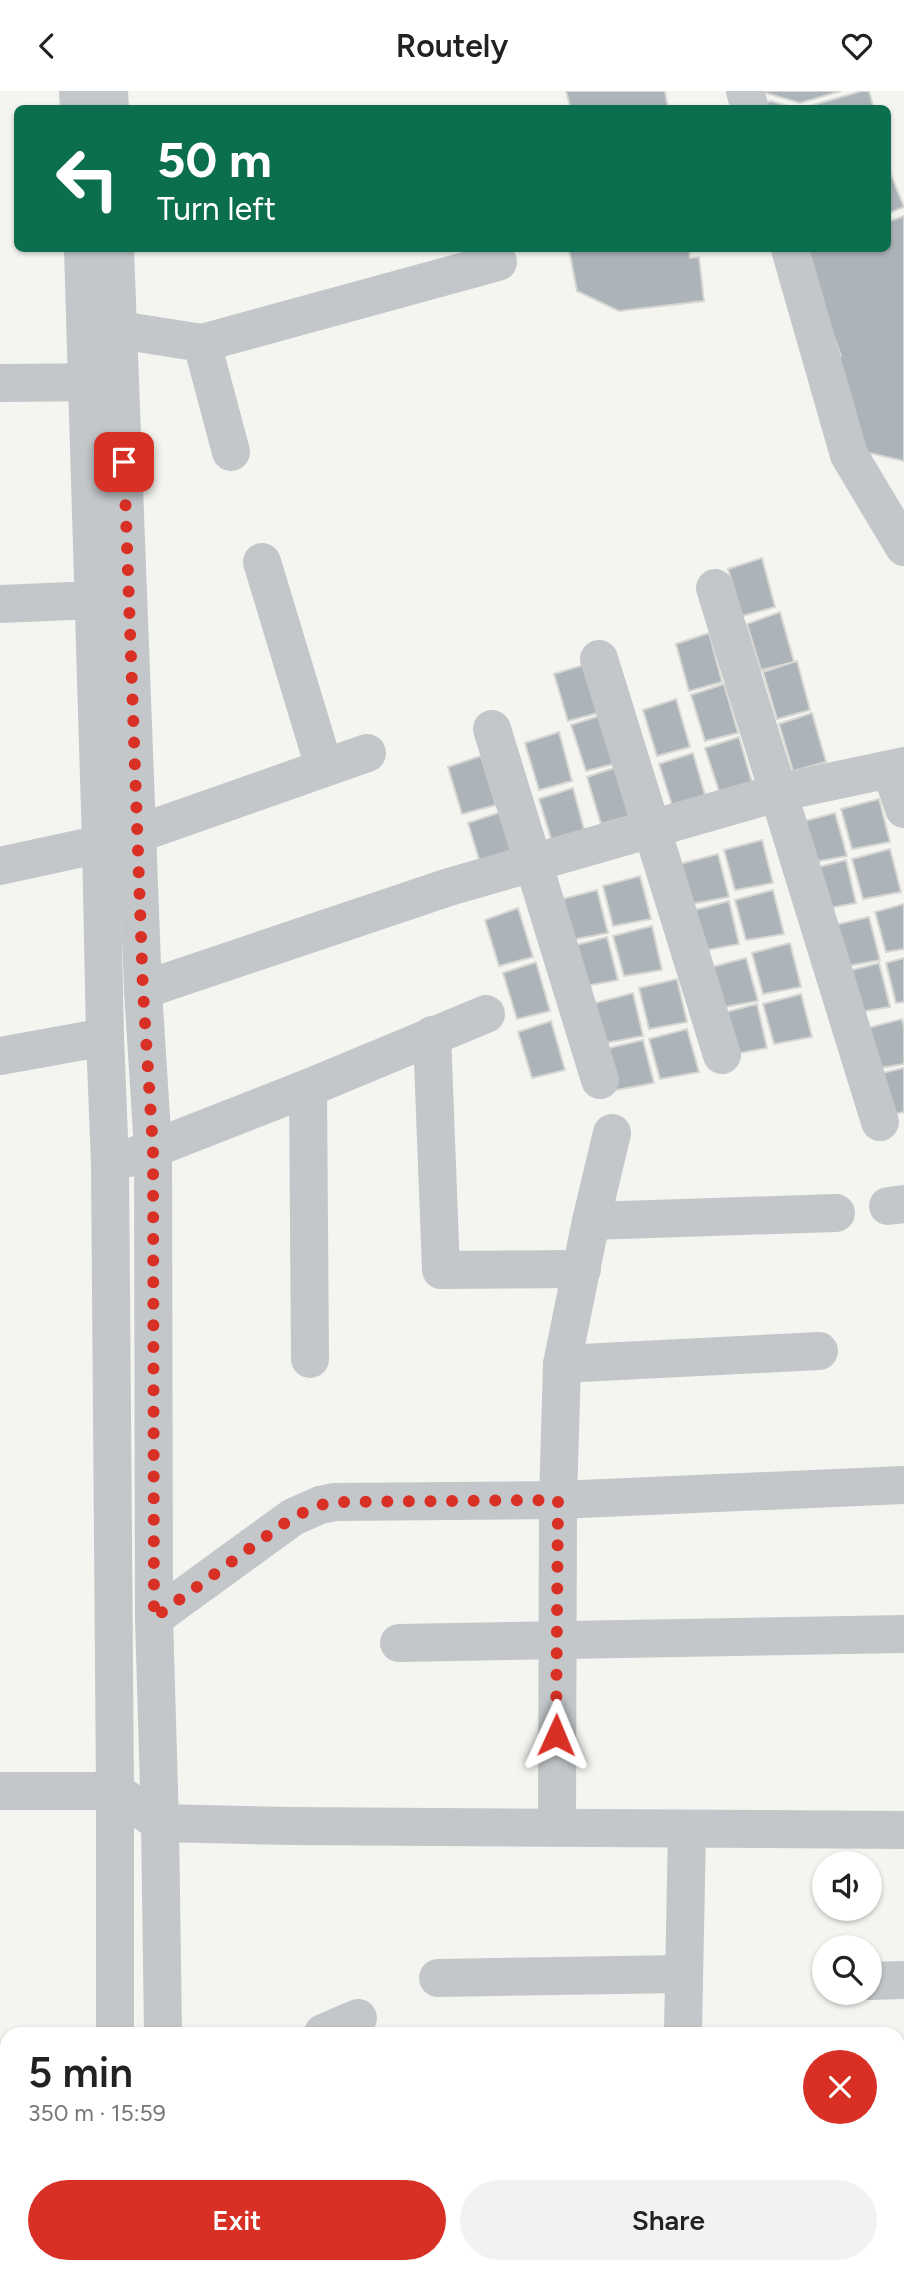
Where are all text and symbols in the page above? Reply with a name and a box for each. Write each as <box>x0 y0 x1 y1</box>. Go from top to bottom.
icon: back <box>28 27 66 65</box>
text: Routely <box>396 27 508 65</box>
icon: heart <box>838 27 876 65</box>
text: 50 m <box>157 130 272 189</box>
icon: left <box>42 133 133 224</box>
text: Turn left <box>157 190 276 228</box>
pin <box>94 432 154 492</box>
icon: arrive <box>105 443 143 481</box>
position arrow <box>519 1698 593 1772</box>
map controls <box>812 1851 882 2005</box>
button: sound <box>812 1851 882 1921</box>
button: search <box>812 1935 882 2005</box>
text: 5 min <box>28 2047 133 2098</box>
button: close <box>803 2050 877 2124</box>
text: 350 m · 15:59 <box>28 2099 166 2127</box>
button: Exit <box>28 2180 446 2260</box>
button: Share <box>460 2180 877 2260</box>

